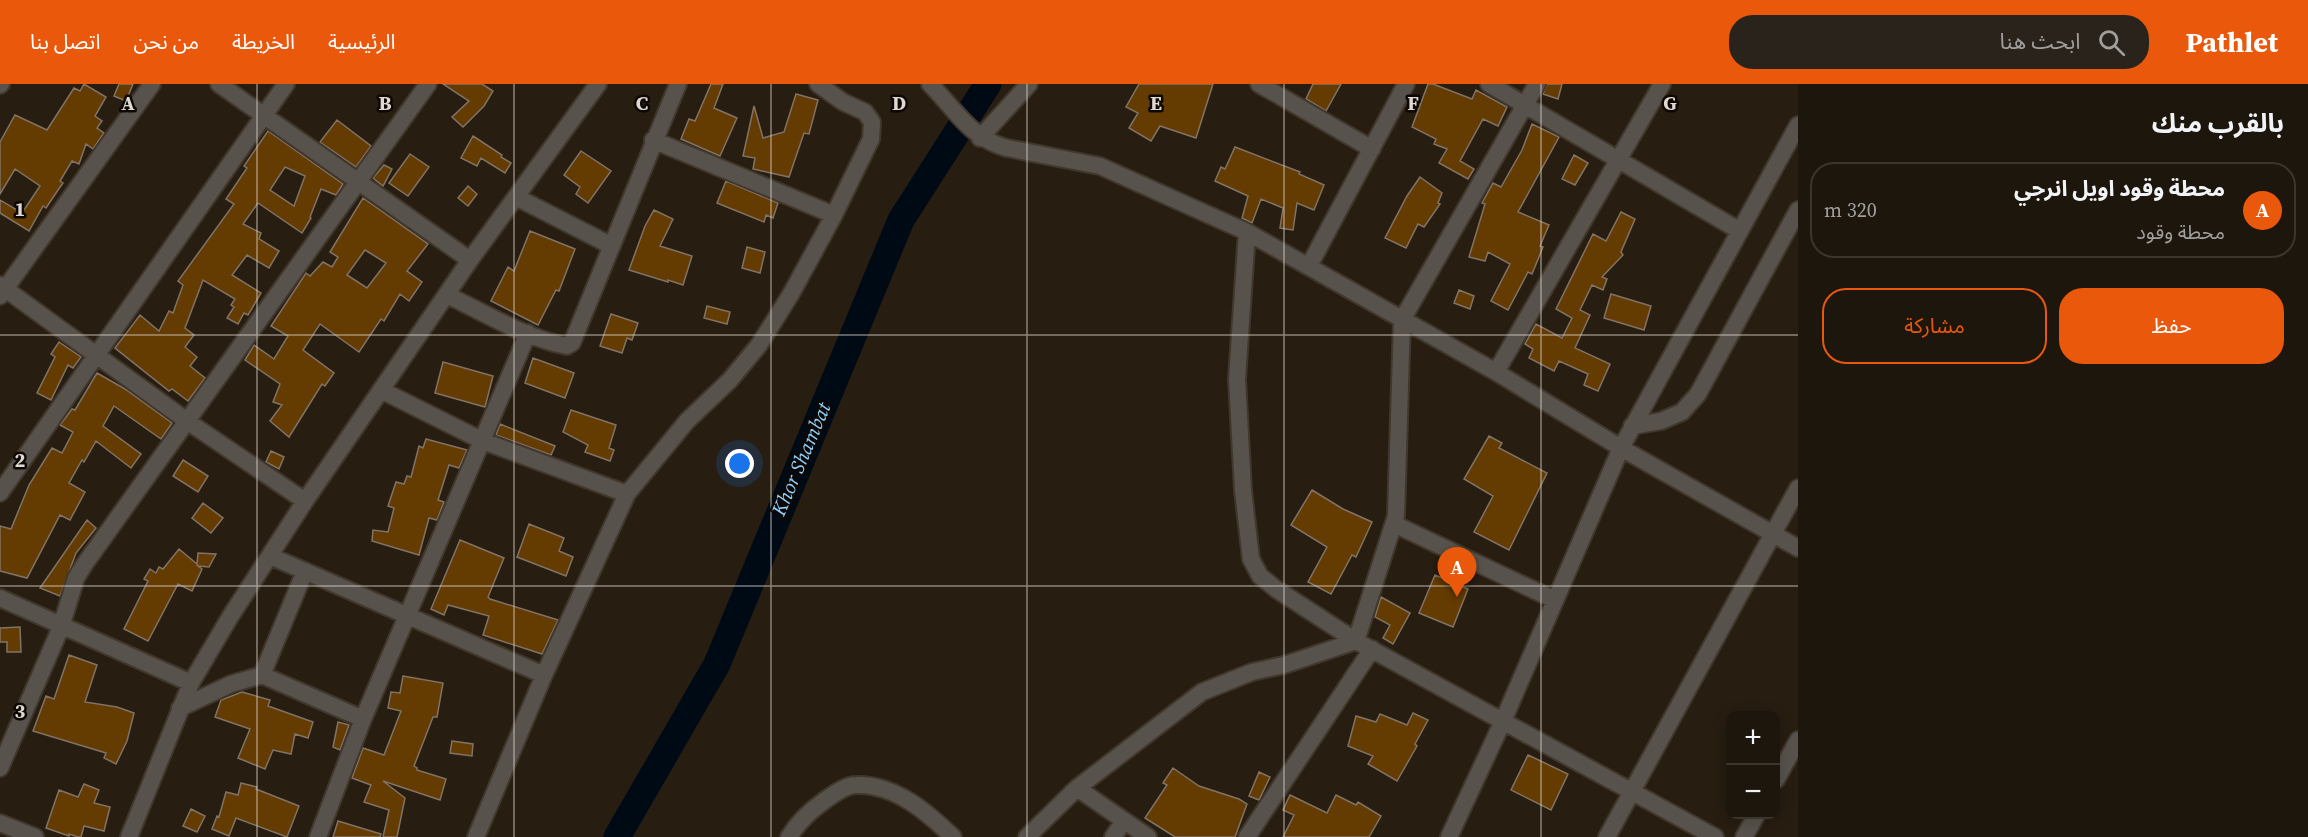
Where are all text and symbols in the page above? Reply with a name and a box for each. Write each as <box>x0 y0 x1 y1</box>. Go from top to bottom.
search box <box>1729 15 2149 69</box>
text: Pathlet <box>2185 23 2278 61</box>
text: ابحث هنا <box>2000 26 2080 56</box>
icon: search <box>2095 26 2128 59</box>
text: اتصل بنا <box>30 27 100 56</box>
text: من نحن <box>133 27 199 56</box>
text: الخريطة <box>232 27 295 56</box>
text: الرئيسية <box>328 27 395 56</box>
text: A <box>121 89 135 117</box>
text: B <box>378 89 392 117</box>
text: C <box>636 89 648 117</box>
text: D <box>892 89 906 117</box>
text: E <box>1150 89 1162 117</box>
text: F <box>1407 89 1419 117</box>
text: G <box>1663 89 1677 117</box>
text: بالقرب منك <box>2152 105 2284 141</box>
text: محطة وقود اويل انرجي <box>2014 173 2225 203</box>
text: 1 <box>15 195 25 223</box>
text: 320 m <box>1824 196 1877 224</box>
text: A <box>2256 196 2269 224</box>
text: محطة وقود <box>2136 218 2225 246</box>
button: مشاركة <box>1822 288 2047 364</box>
button: حفظ <box>2059 288 2284 364</box>
water label: Khor Shambat <box>764 397 838 521</box>
text: 2 <box>15 446 26 474</box>
your location <box>725 449 754 478</box>
pin: A <box>1438 548 1476 597</box>
text: 3 <box>15 697 26 725</box>
map controls <box>1726 711 1780 819</box>
button: + <box>1726 711 1780 765</box>
button: − <box>1726 765 1780 819</box>

